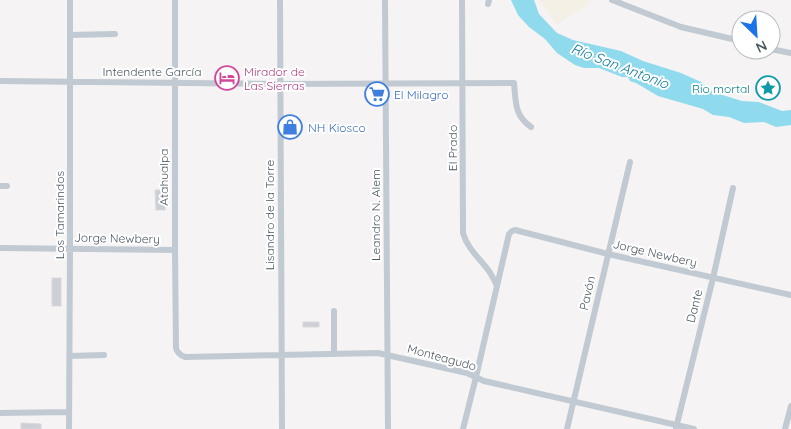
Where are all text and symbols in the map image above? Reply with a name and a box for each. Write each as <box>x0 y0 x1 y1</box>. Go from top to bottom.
north arrow <box>731 10 781 60</box>
text: N <box>753 36 770 57</box>
water label: Río San Antonio <box>569 39 672 93</box>
street label: Intendente García <box>103 64 201 79</box>
place label: Mirador de Las Sierras <box>244 64 305 93</box>
hotel icon: Mirador de Las Sierras <box>214 65 240 91</box>
place icon: Rio mortal <box>755 75 781 101</box>
supermarket icon: El Milagro <box>364 81 390 107</box>
place label: Rio mortal <box>692 81 750 96</box>
place label: El Milagro <box>394 87 448 102</box>
shop icon: NH Kiosco <box>277 114 303 140</box>
place label: NH Kiosco <box>308 120 366 135</box>
street label: El Prado <box>445 125 460 171</box>
street label: Atahualpa <box>156 148 171 206</box>
street label: Lisandro de la Torre <box>262 160 277 270</box>
street label: Leandro N. Alem <box>368 169 383 261</box>
street label: Los Tamarindos <box>52 170 67 259</box>
street label: Jorge Newbery <box>74 230 160 246</box>
street label: Jorge Newbery <box>611 236 699 270</box>
street label: Pavón <box>576 274 598 312</box>
street label: Dante <box>683 288 705 324</box>
street label: Monteagudo <box>406 341 478 373</box>

